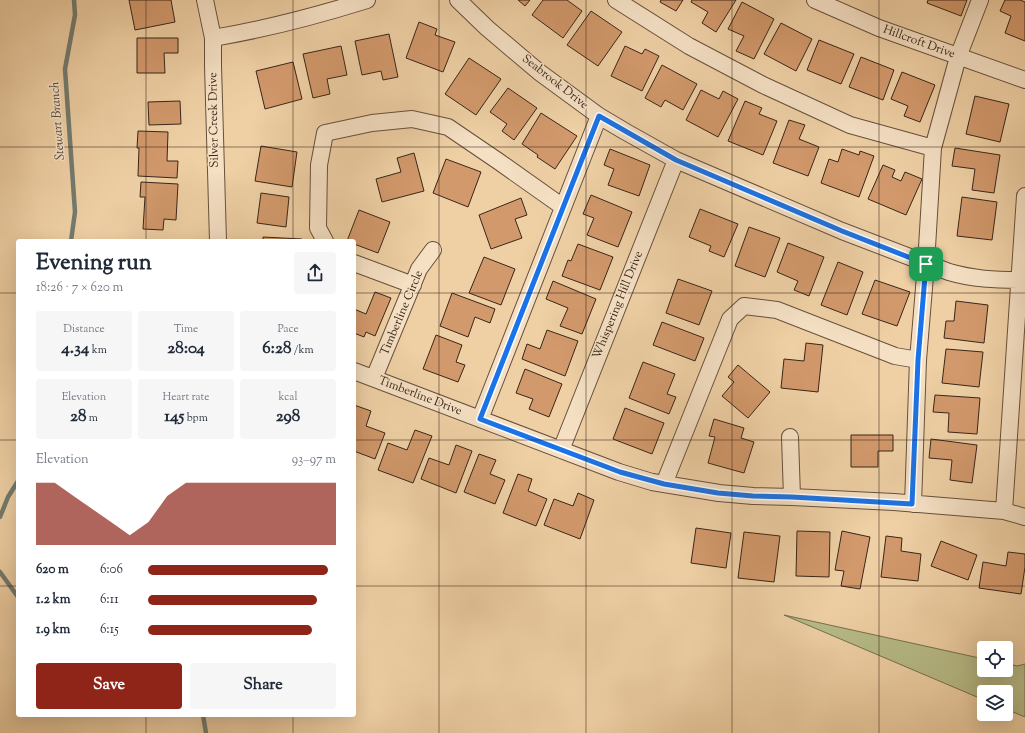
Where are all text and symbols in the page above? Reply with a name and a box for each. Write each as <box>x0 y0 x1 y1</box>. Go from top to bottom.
street label: Hillcroft Drive <box>880 21 958 64</box>
street label: Seabrook Drive <box>518 50 592 114</box>
street label: Silver Creek Drive <box>204 72 224 168</box>
water label: Stewart Branch <box>46 80 70 161</box>
pin <box>909 247 943 281</box>
text: Evening run <box>36 248 152 280</box>
street label: Whispering Hill Drive <box>588 248 648 362</box>
button: share <box>294 252 336 294</box>
icon: arrive <box>915 253 937 275</box>
street label: Timberline Circle <box>376 267 428 358</box>
text: 18:26 · 7 × 620 m <box>36 279 123 297</box>
text: Distance <box>63 321 105 337</box>
text: Time <box>174 321 198 337</box>
text: Pace <box>277 321 299 337</box>
text: 4.34 <box>61 337 89 361</box>
text: 28:04 <box>167 337 205 361</box>
text: 6:28 <box>262 337 291 361</box>
text: km <box>89 342 107 358</box>
text: /km <box>291 342 314 358</box>
street label: Timberline Drive <box>376 372 465 420</box>
text: Elevation <box>62 389 106 405</box>
text: Heart rate <box>163 389 209 405</box>
text: kcal <box>279 389 297 405</box>
text: 28 <box>70 405 87 429</box>
text: 145 <box>164 405 184 429</box>
text: 298 <box>276 405 300 429</box>
text: m <box>87 410 98 426</box>
text: bpm <box>184 410 208 426</box>
text: Elevation <box>36 451 89 469</box>
text: 93–97 m <box>292 451 336 469</box>
text: 620 m <box>36 561 69 579</box>
text: 6:06 <box>100 561 123 579</box>
text: 1.2 km <box>36 591 70 609</box>
text: 6:11 <box>100 591 119 609</box>
text: 1.9 km <box>36 621 70 639</box>
text: 6:15 <box>100 621 119 639</box>
map controls <box>977 641 1013 721</box>
button: locate <box>977 641 1013 677</box>
button: Save <box>36 663 182 709</box>
button: Share <box>190 663 336 709</box>
button: layers <box>977 685 1013 721</box>

